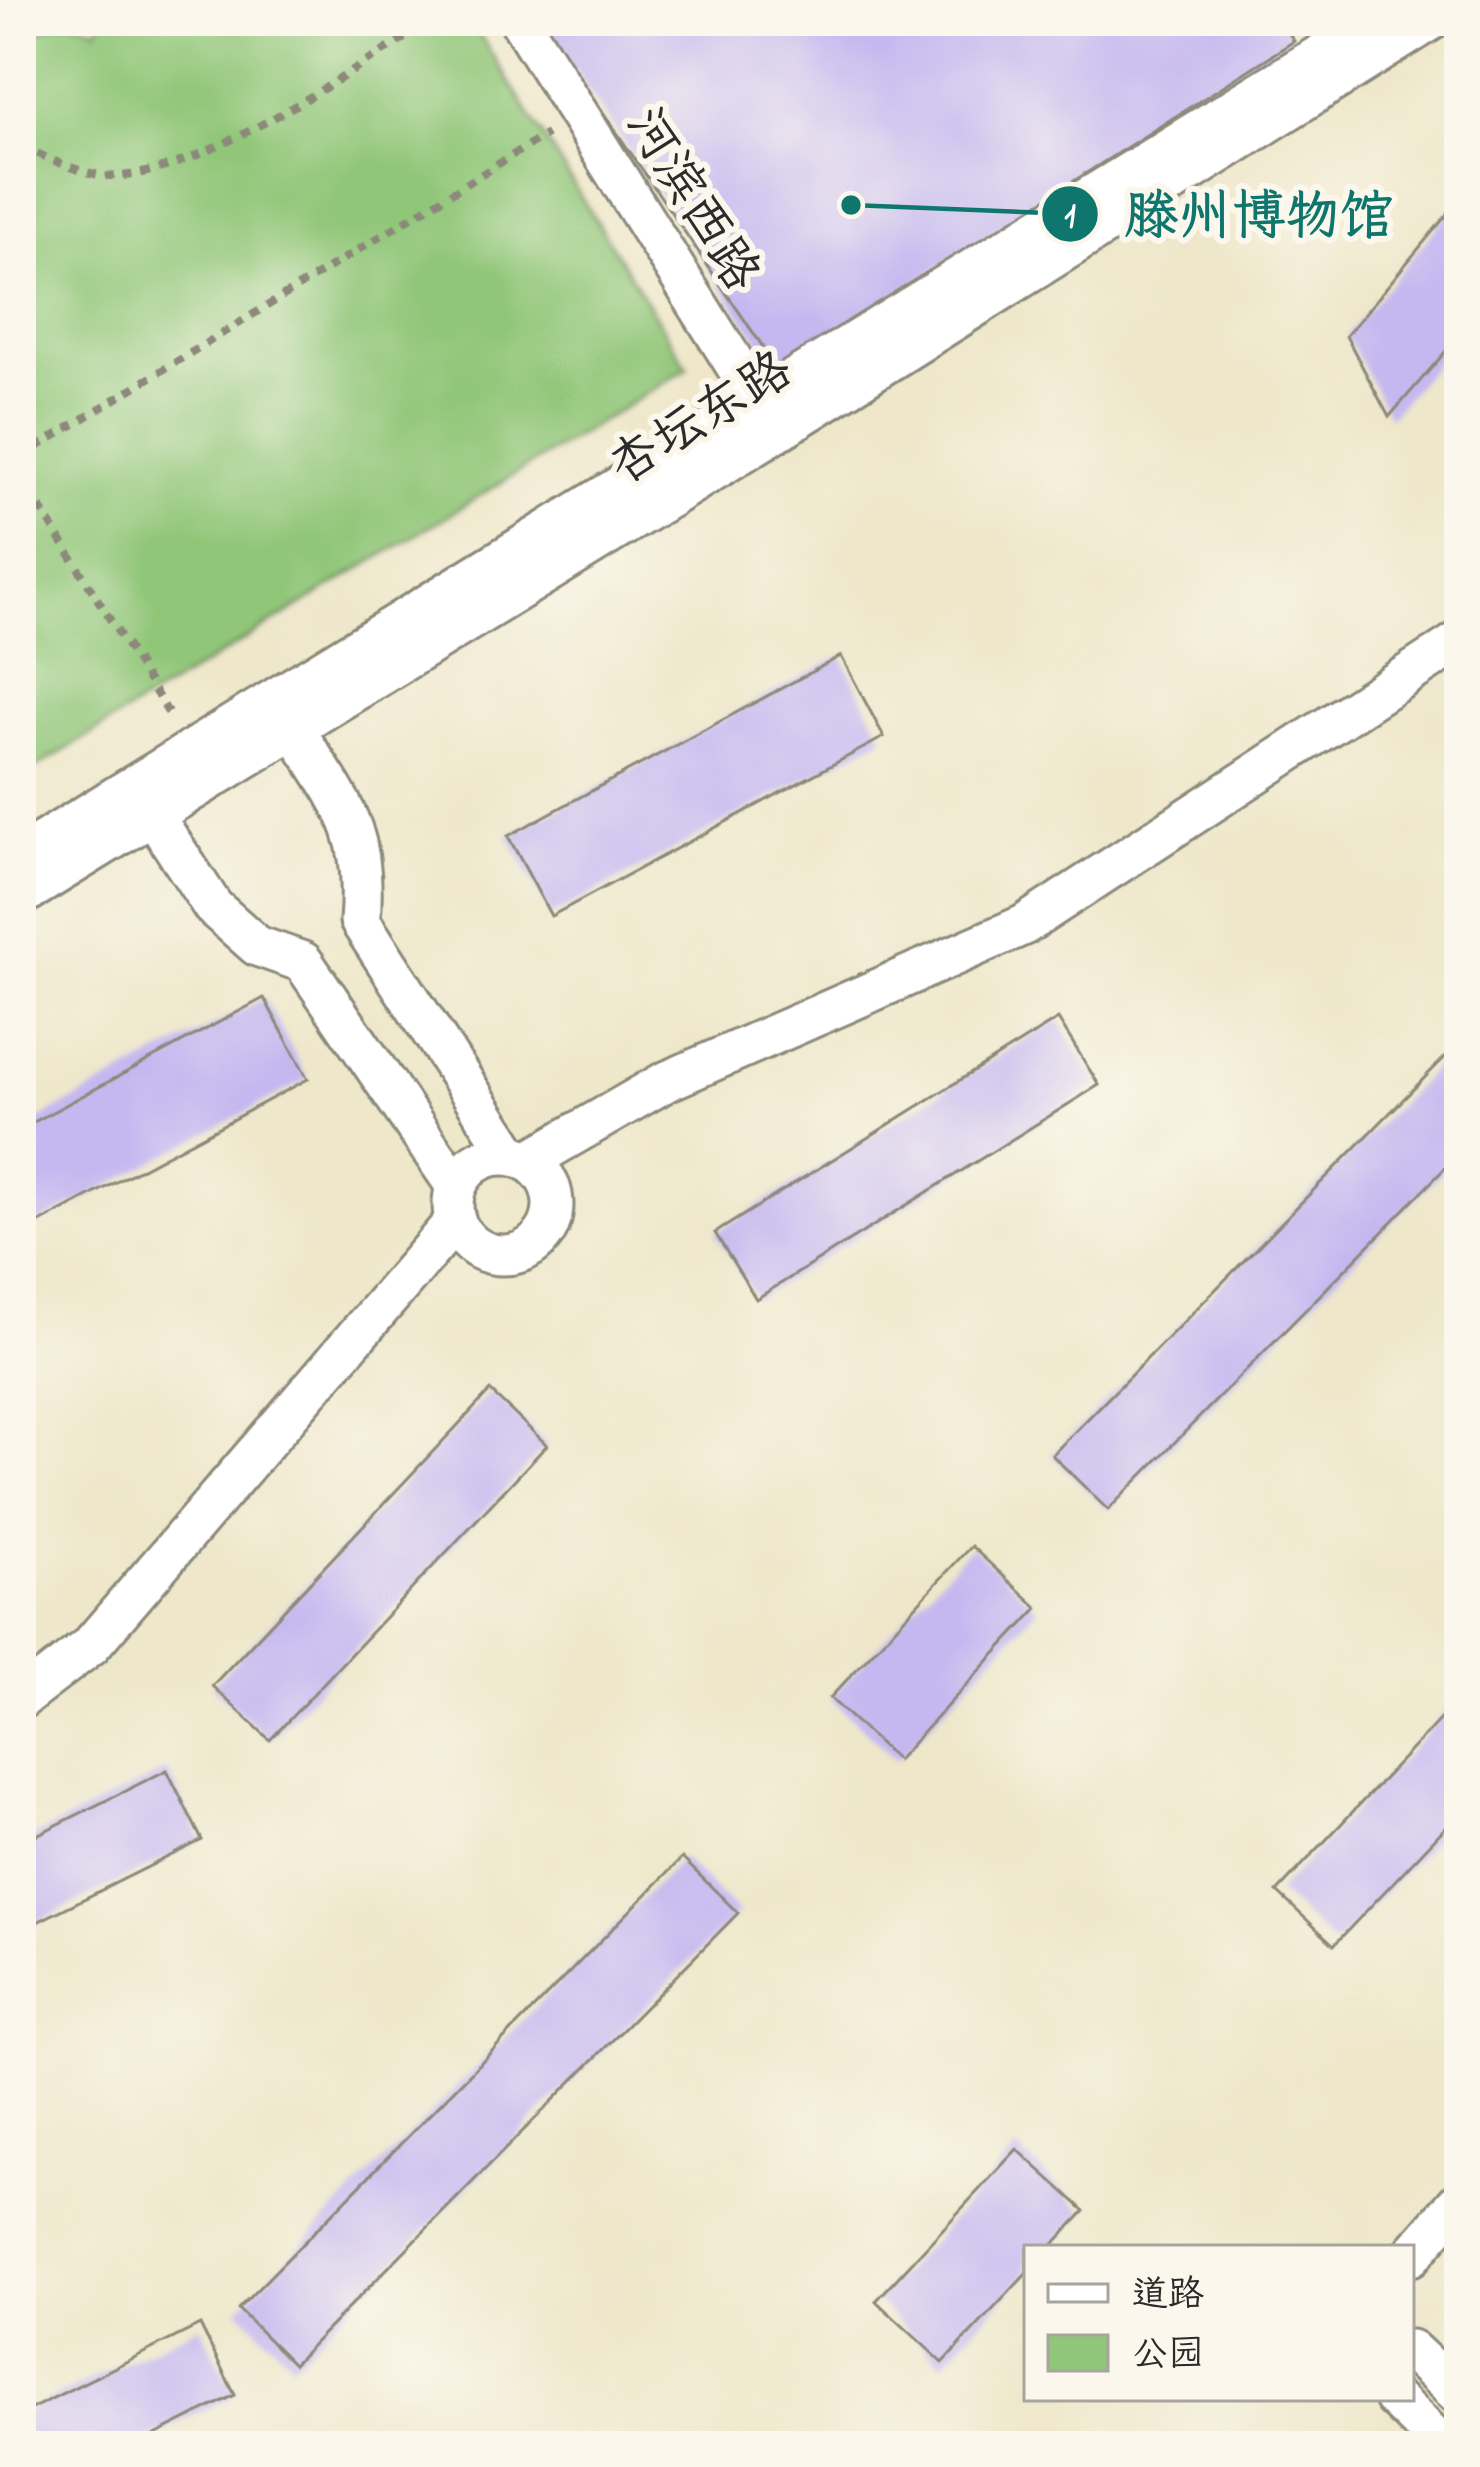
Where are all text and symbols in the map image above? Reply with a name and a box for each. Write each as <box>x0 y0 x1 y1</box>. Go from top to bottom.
street label: 河滨西路 <box>604 95 776 307</box>
callout: 滕州博物馆 <box>1040 169 1418 259</box>
text: 滕州博物馆 <box>1124 181 1394 259</box>
text: 1 <box>1064 191 1076 244</box>
street label: 杏坛东路 <box>596 335 808 507</box>
legend <box>1024 2245 1414 2401</box>
text: 道路 <box>1132 2270 1204 2323</box>
text: 公园 <box>1132 2330 1204 2383</box>

